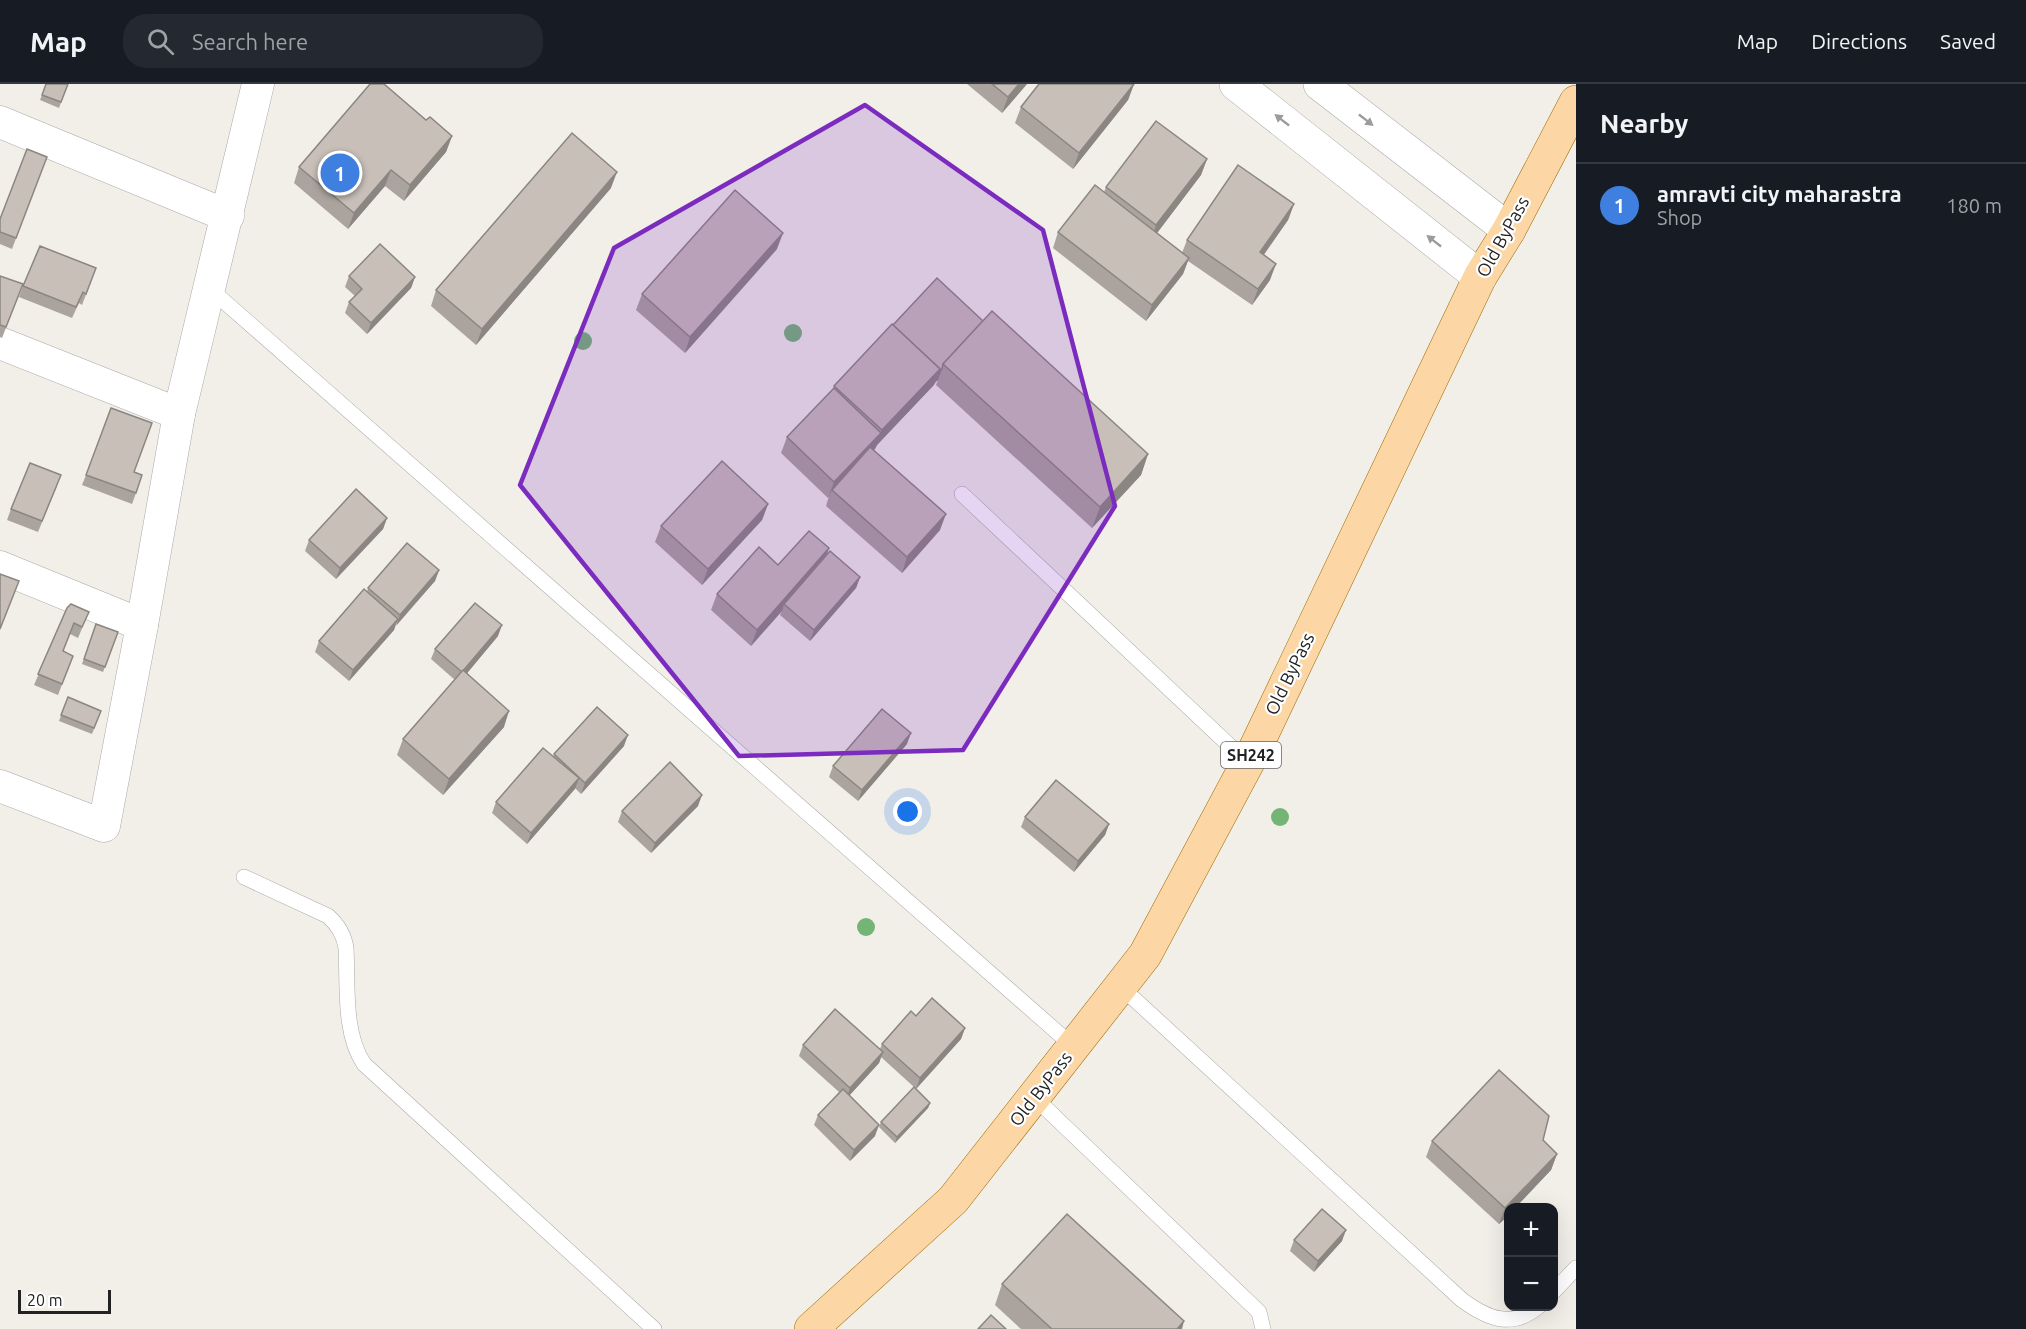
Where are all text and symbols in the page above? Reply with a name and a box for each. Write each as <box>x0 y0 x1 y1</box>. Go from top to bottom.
search box <box>123 14 543 68</box>
icon: search <box>144 25 177 58</box>
text: Map <box>30 26 87 57</box>
text: Search here <box>192 29 308 54</box>
text: Map <box>1737 29 1778 53</box>
text: Directions <box>1811 29 1907 53</box>
text: Saved <box>1940 29 1996 53</box>
text: Nearby <box>1600 109 1688 138</box>
one-way arrow <box>1358 113 1374 126</box>
one-way arrow <box>1274 114 1289 126</box>
pin: 1 <box>320 150 360 196</box>
text: amravti city maharastra <box>1657 181 1902 206</box>
street label: Old ByPass <box>1472 193 1533 280</box>
text: 1 <box>1614 194 1625 217</box>
text: 180 m <box>1946 194 2002 217</box>
text: Shop <box>1657 206 1702 229</box>
one-way arrow <box>1427 235 1442 247</box>
street label: Old ByPass <box>1261 629 1318 718</box>
road number: SH242 <box>1221 742 1281 768</box>
your location <box>893 797 922 826</box>
street label: Old ByPass <box>1005 1047 1076 1130</box>
map controls <box>1504 1203 1558 1311</box>
button: + <box>1504 1203 1558 1257</box>
button: − <box>1504 1257 1558 1311</box>
scale bar <box>18 1287 111 1314</box>
text: 20 m <box>27 1291 63 1309</box>

